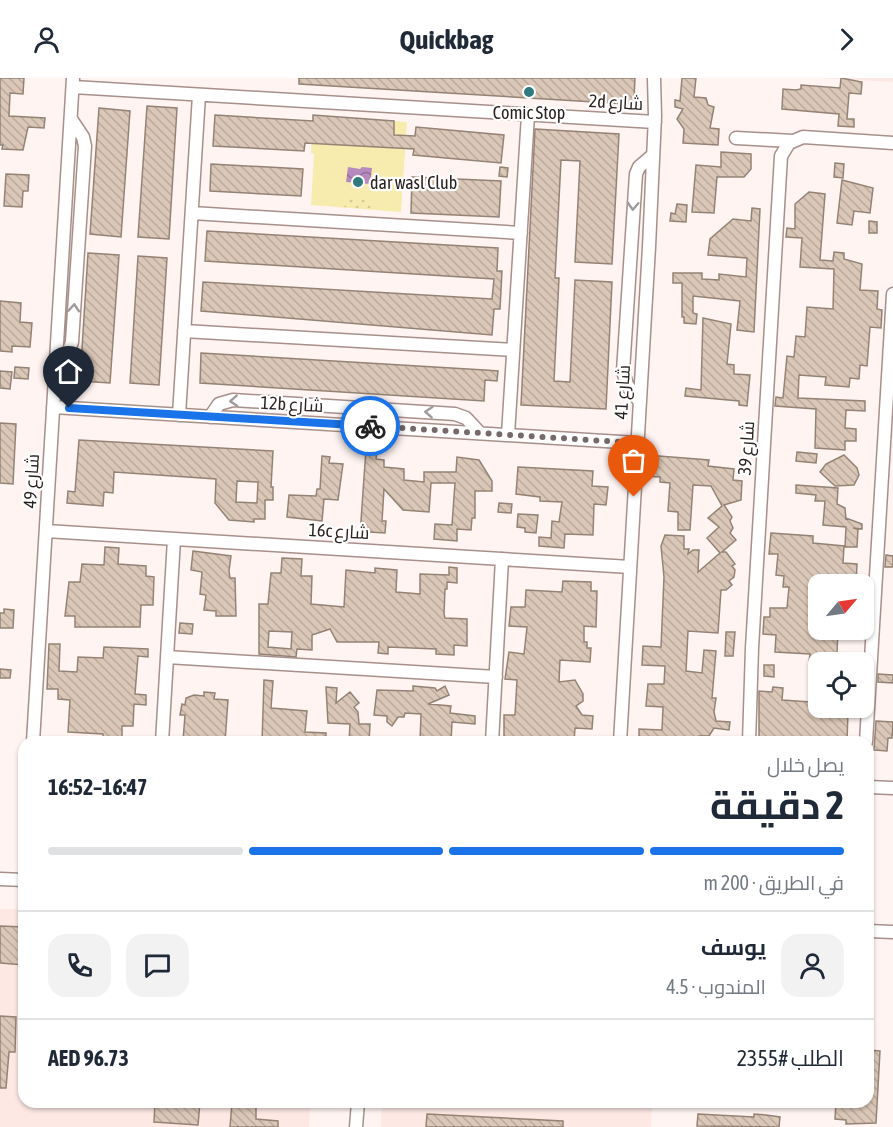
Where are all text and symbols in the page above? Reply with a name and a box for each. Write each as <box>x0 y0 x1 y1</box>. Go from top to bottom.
icon: person <box>30 23 63 56</box>
icon: forward <box>830 23 863 56</box>
text: Quickbag <box>400 24 493 55</box>
marker: Comic Stop <box>522 85 536 99</box>
street label: 2d شارع <box>588 90 644 116</box>
place label: Comic Stop <box>493 102 565 123</box>
place label: dar wasl Club <box>370 172 457 193</box>
marker: dar wasl Club <box>351 175 365 189</box>
one-way arrow <box>627 202 640 211</box>
one-way arrow <box>67 304 80 313</box>
pin <box>43 346 94 408</box>
icon: home <box>52 355 85 388</box>
street label: شارع 41 <box>610 364 636 420</box>
street label: 12b شارع <box>260 392 324 418</box>
one-way arrow <box>230 395 239 408</box>
courier <box>340 396 400 456</box>
one-way arrow <box>424 406 433 419</box>
icon: bike <box>354 410 387 443</box>
street label: شارع 39 <box>734 420 760 476</box>
pin <box>608 435 659 497</box>
icon: bag <box>617 444 650 477</box>
street label: شارع 49 <box>19 453 45 509</box>
street label: 16c شارع <box>308 519 370 545</box>
north arrow <box>808 574 874 640</box>
map controls <box>808 574 874 718</box>
button: locate <box>808 652 874 718</box>
text: يصل خلال <box>767 753 844 776</box>
text: 16:47–16:52 <box>48 774 147 800</box>
text: 2 دقيقة <box>710 783 844 827</box>
text: في الطريق · 200 m <box>704 871 844 894</box>
button: phone <box>48 934 111 997</box>
button: chat <box>126 934 189 997</box>
text: يوسف <box>701 934 766 960</box>
button: person <box>781 934 844 997</box>
text: المندوب · 4.5 <box>666 975 766 998</box>
text: AED 96.73 <box>48 1045 129 1071</box>
text: الطلب #2355 <box>737 1045 844 1071</box>

